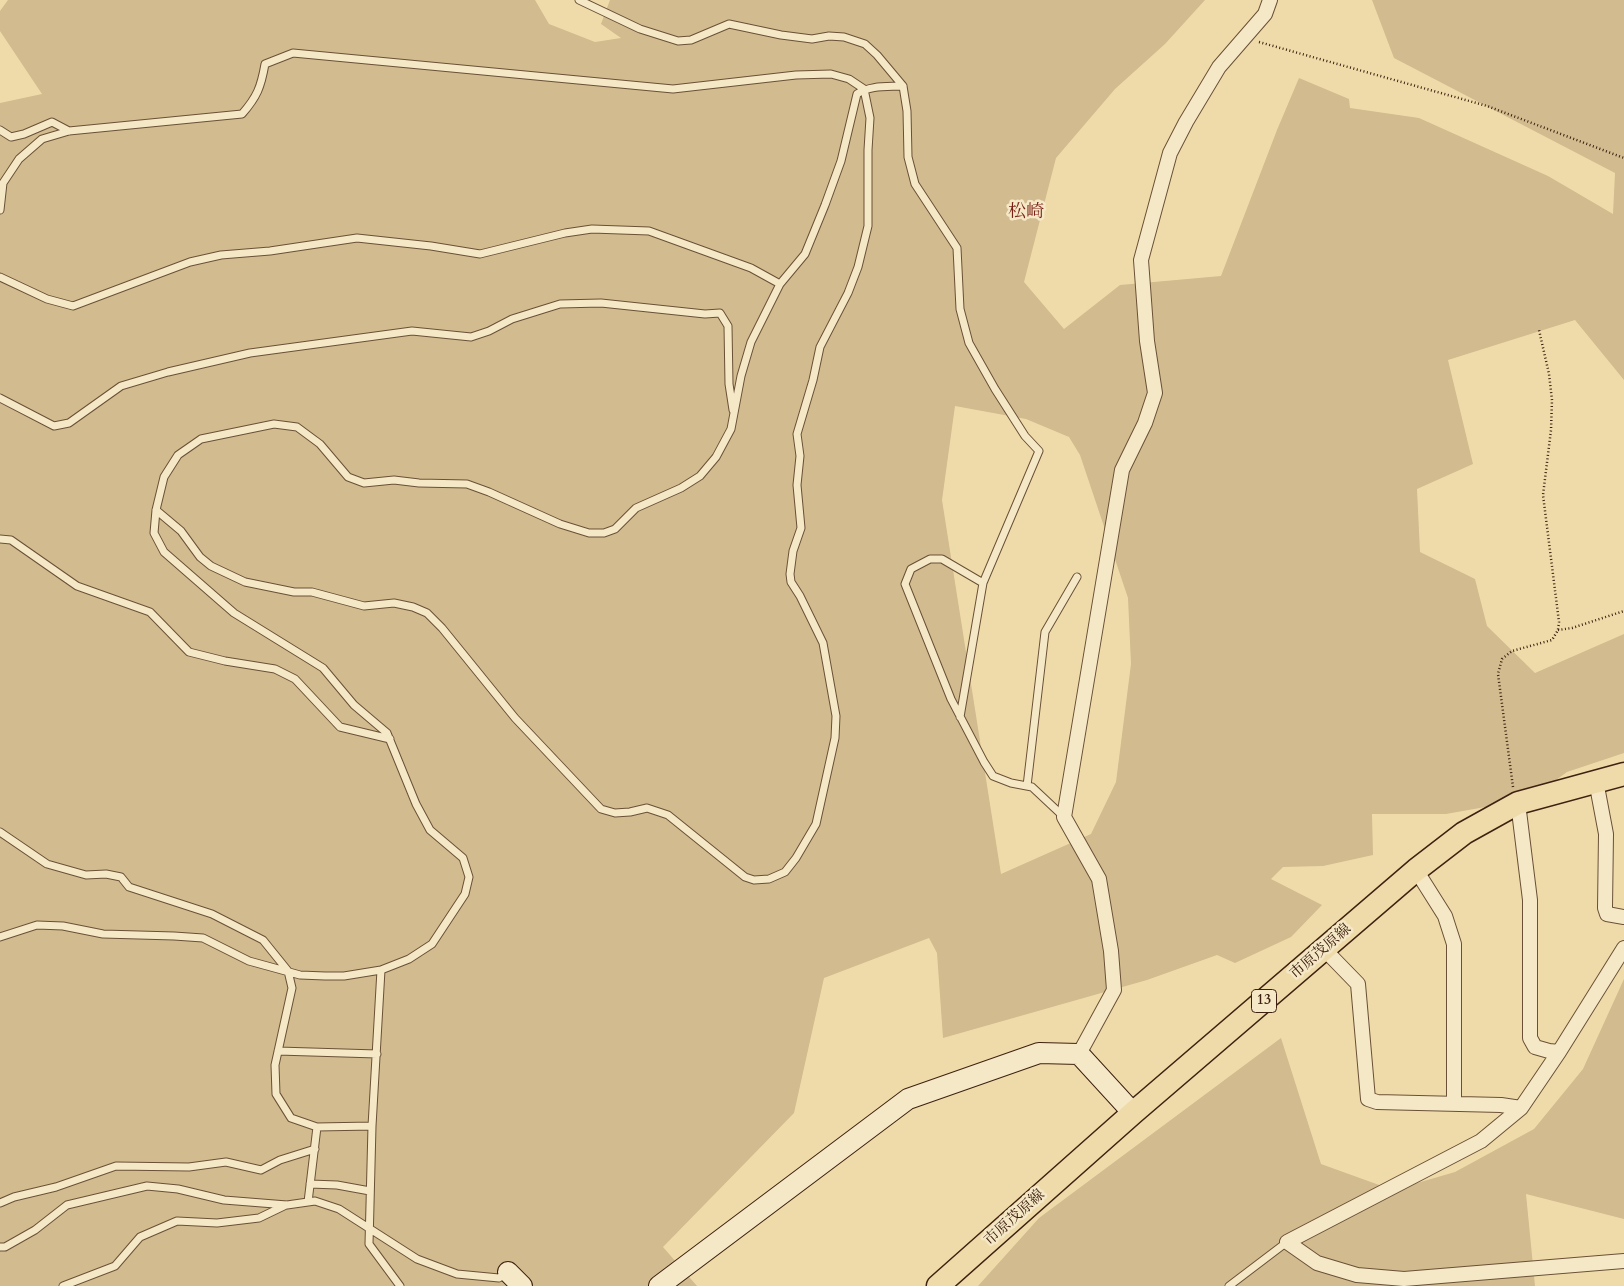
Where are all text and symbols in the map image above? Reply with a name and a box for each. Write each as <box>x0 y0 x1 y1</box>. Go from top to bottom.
district label: 松崎 <box>1008 202 1044 224</box>
street label: 市原茂原線 <box>1287 921 1355 983</box>
road number: 13 <box>1252 989 1276 1012</box>
street label: 市原茂原線 <box>981 1186 1049 1250</box>

